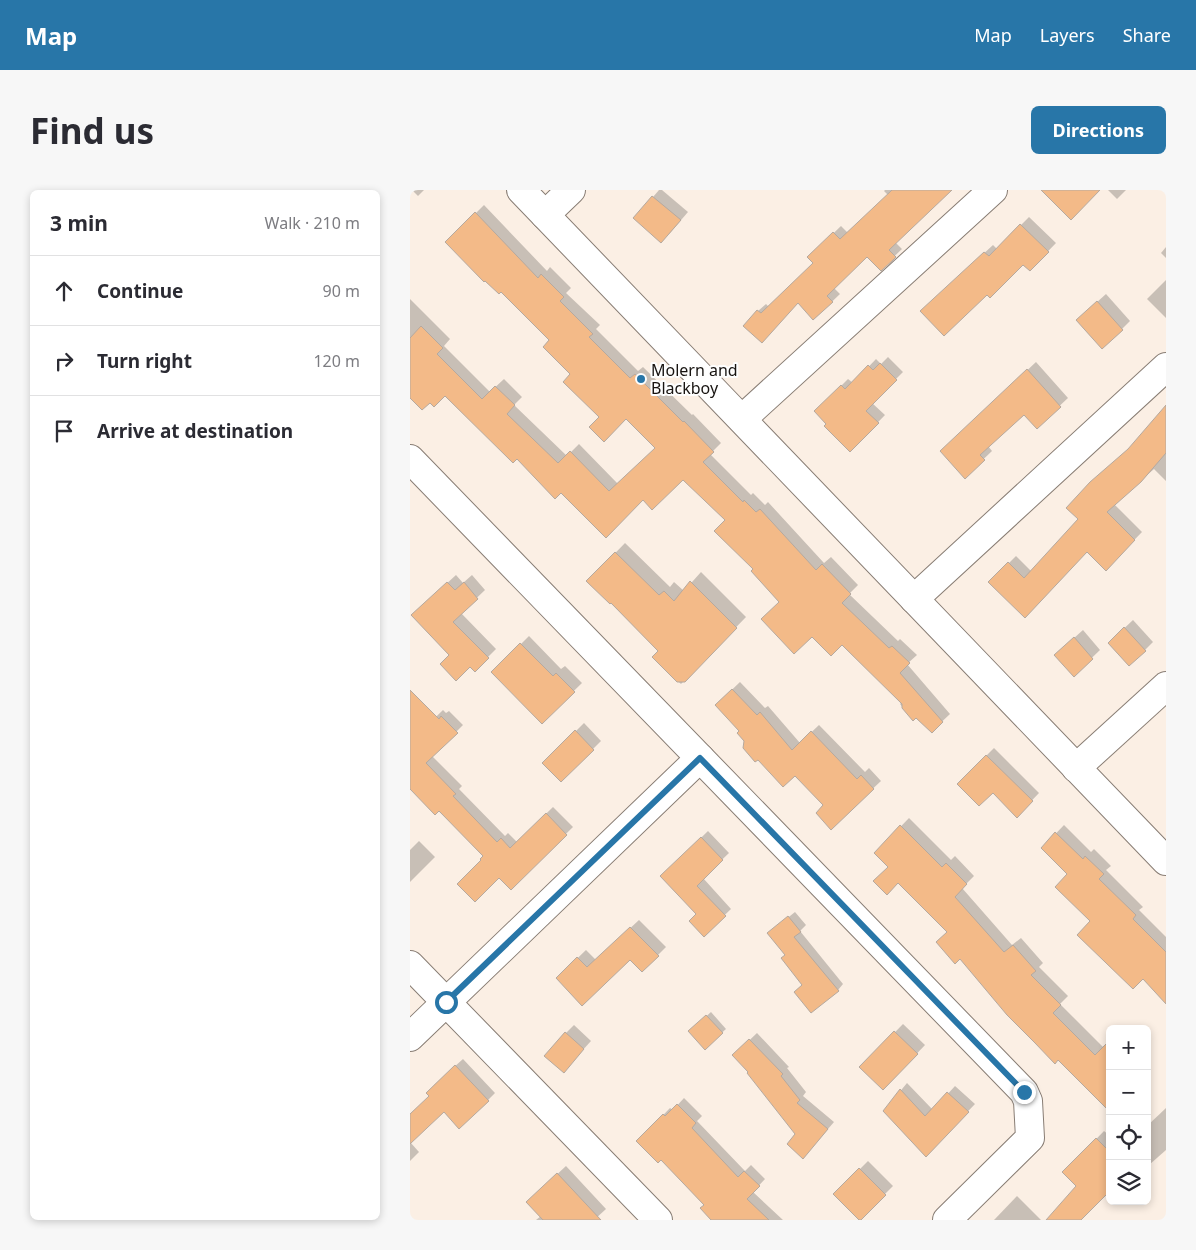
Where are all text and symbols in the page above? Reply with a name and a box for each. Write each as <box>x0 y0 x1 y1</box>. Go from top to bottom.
text: Map <box>25 19 77 52</box>
text: Map <box>974 23 1012 47</box>
text: Layers <box>1040 23 1095 47</box>
text: Share <box>1123 23 1171 47</box>
button: Directions <box>1031 106 1166 154</box>
text: Find us <box>30 107 154 154</box>
text: 3 min <box>50 209 108 237</box>
text: Walk · 210 m <box>265 212 360 234</box>
icon: ahead <box>50 277 78 305</box>
text: Continue <box>97 278 183 304</box>
text: 90 m <box>323 280 360 302</box>
icon: right <box>50 347 78 375</box>
text: Turn right <box>97 348 192 374</box>
text: 120 m <box>313 350 360 372</box>
place label: Molern and Blackboy <box>651 359 738 399</box>
marker: Molern and Blackboy <box>635 373 647 385</box>
icon: arrive <box>50 417 78 445</box>
text: Arrive at destination <box>97 418 293 444</box>
route start <box>435 991 458 1014</box>
map controls <box>1106 1025 1151 1205</box>
button: + <box>1106 1025 1151 1070</box>
button: − <box>1106 1070 1151 1115</box>
route end <box>1013 1081 1036 1104</box>
button: locate <box>1106 1115 1151 1160</box>
button: layers <box>1106 1160 1151 1205</box>

